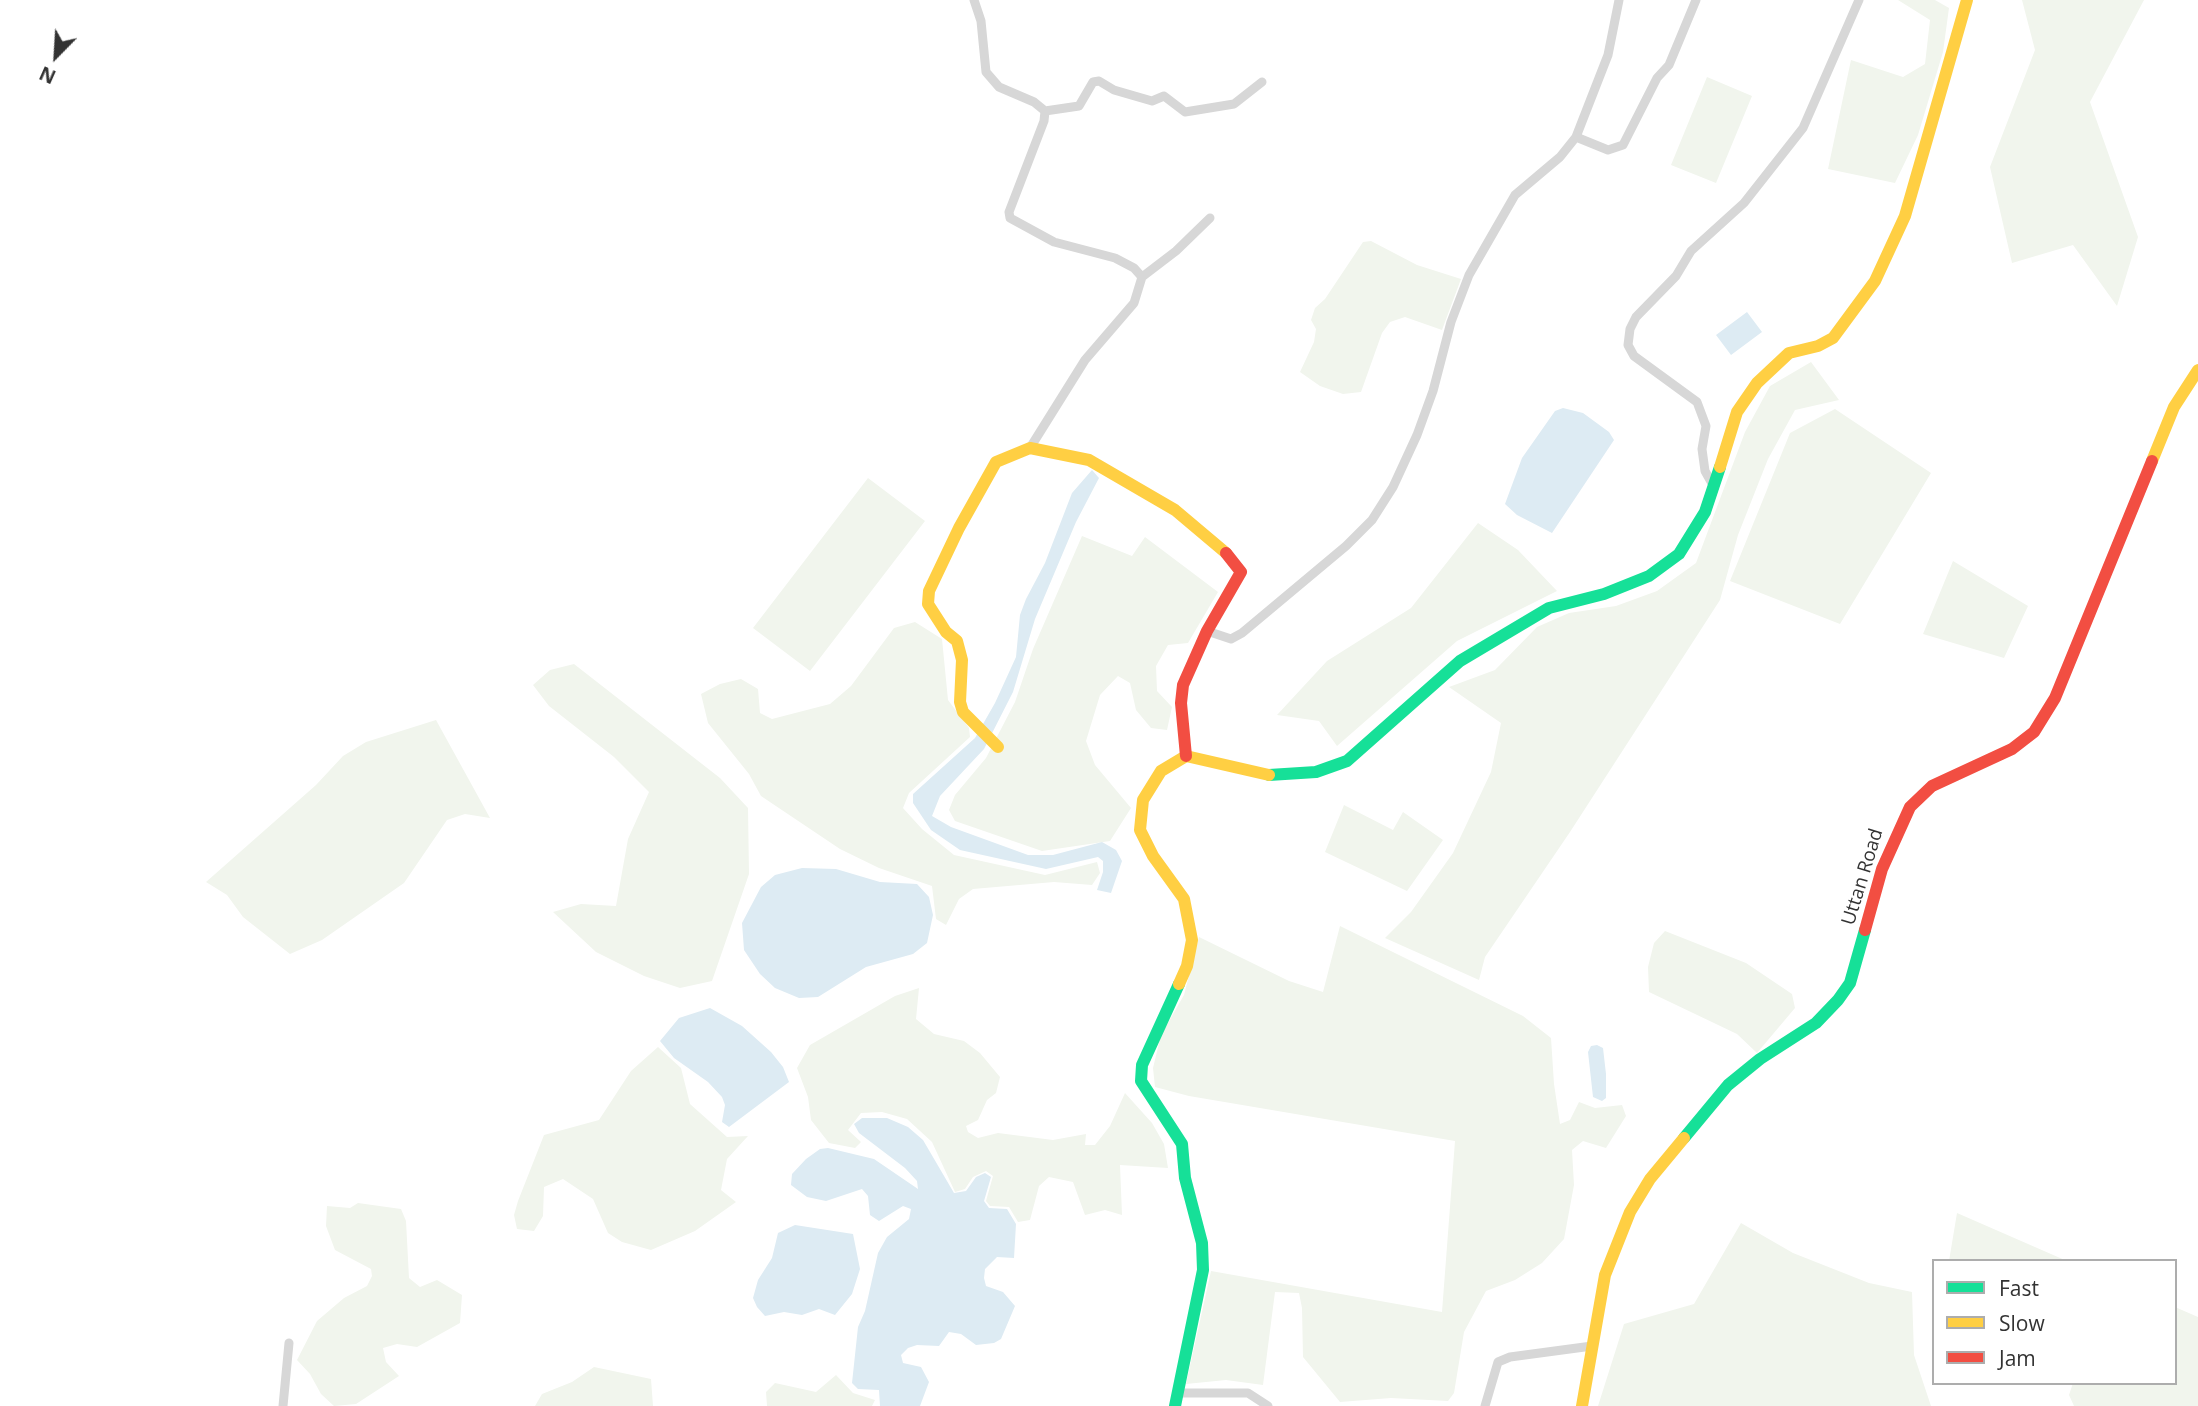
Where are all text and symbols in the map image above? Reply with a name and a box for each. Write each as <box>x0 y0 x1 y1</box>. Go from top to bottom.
north arrow <box>21 21 91 91</box>
text: N <box>35 60 60 90</box>
street label: Uttan Road <box>1837 826 1889 928</box>
legend <box>1932 1259 2177 1385</box>
text: Fast <box>1999 1274 2039 1302</box>
text: Slow <box>1999 1309 2045 1337</box>
text: Jam <box>1999 1344 2036 1372</box>

